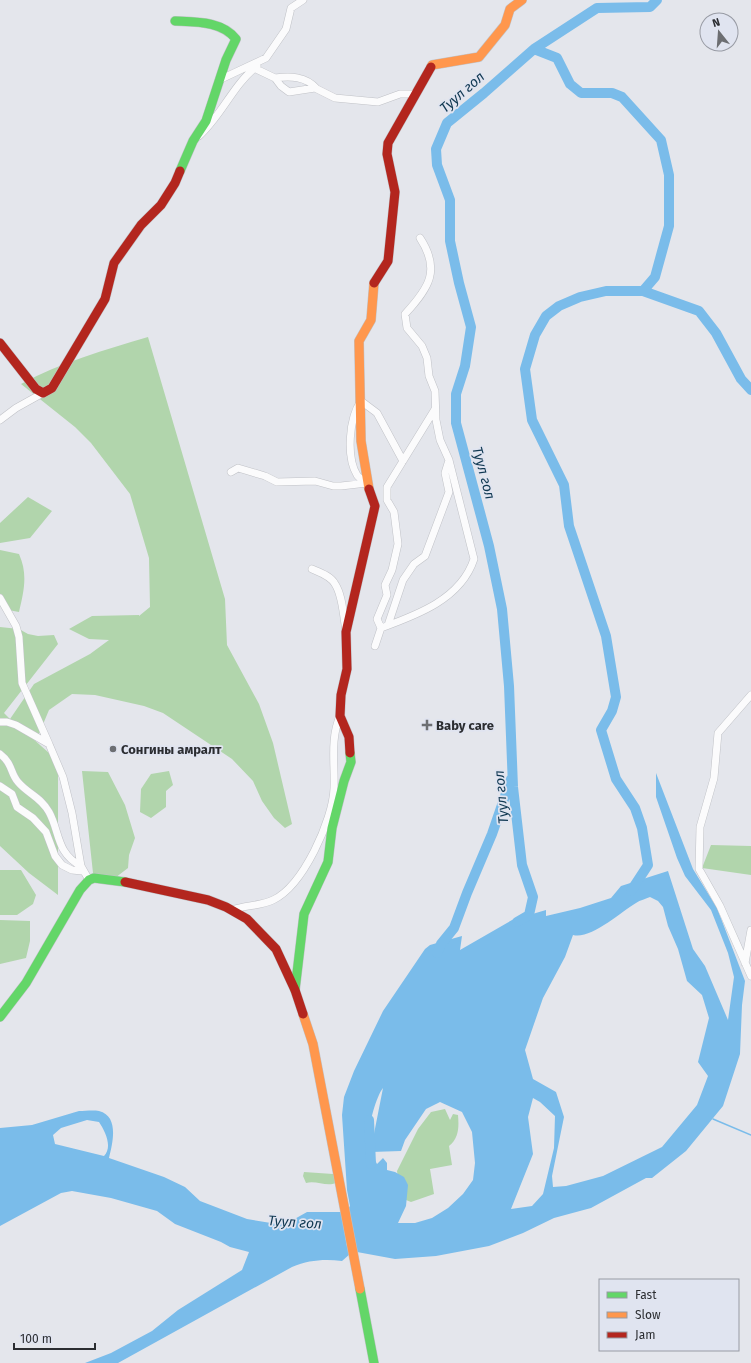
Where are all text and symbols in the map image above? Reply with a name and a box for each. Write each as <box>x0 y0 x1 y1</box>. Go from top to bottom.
north arrow <box>699 12 739 52</box>
text: N <box>711 16 722 30</box>
water label: Туул гол <box>436 68 488 116</box>
water label: Туул гол <box>468 445 499 501</box>
place label: Baby care <box>436 718 494 733</box>
marker: Baby care <box>421 719 433 731</box>
place label: Сонгины амралт <box>121 742 222 757</box>
marker: Сонгины амралт <box>108 744 118 754</box>
water label: Туул гол <box>491 769 512 825</box>
water label: Туул гол <box>267 1212 322 1233</box>
legend <box>599 1279 739 1351</box>
text: Fast <box>635 1288 657 1302</box>
text: Slow <box>635 1308 661 1322</box>
scale bar <box>14 1325 95 1351</box>
text: Jam <box>635 1328 655 1342</box>
text: 100 m <box>20 1332 52 1346</box>

